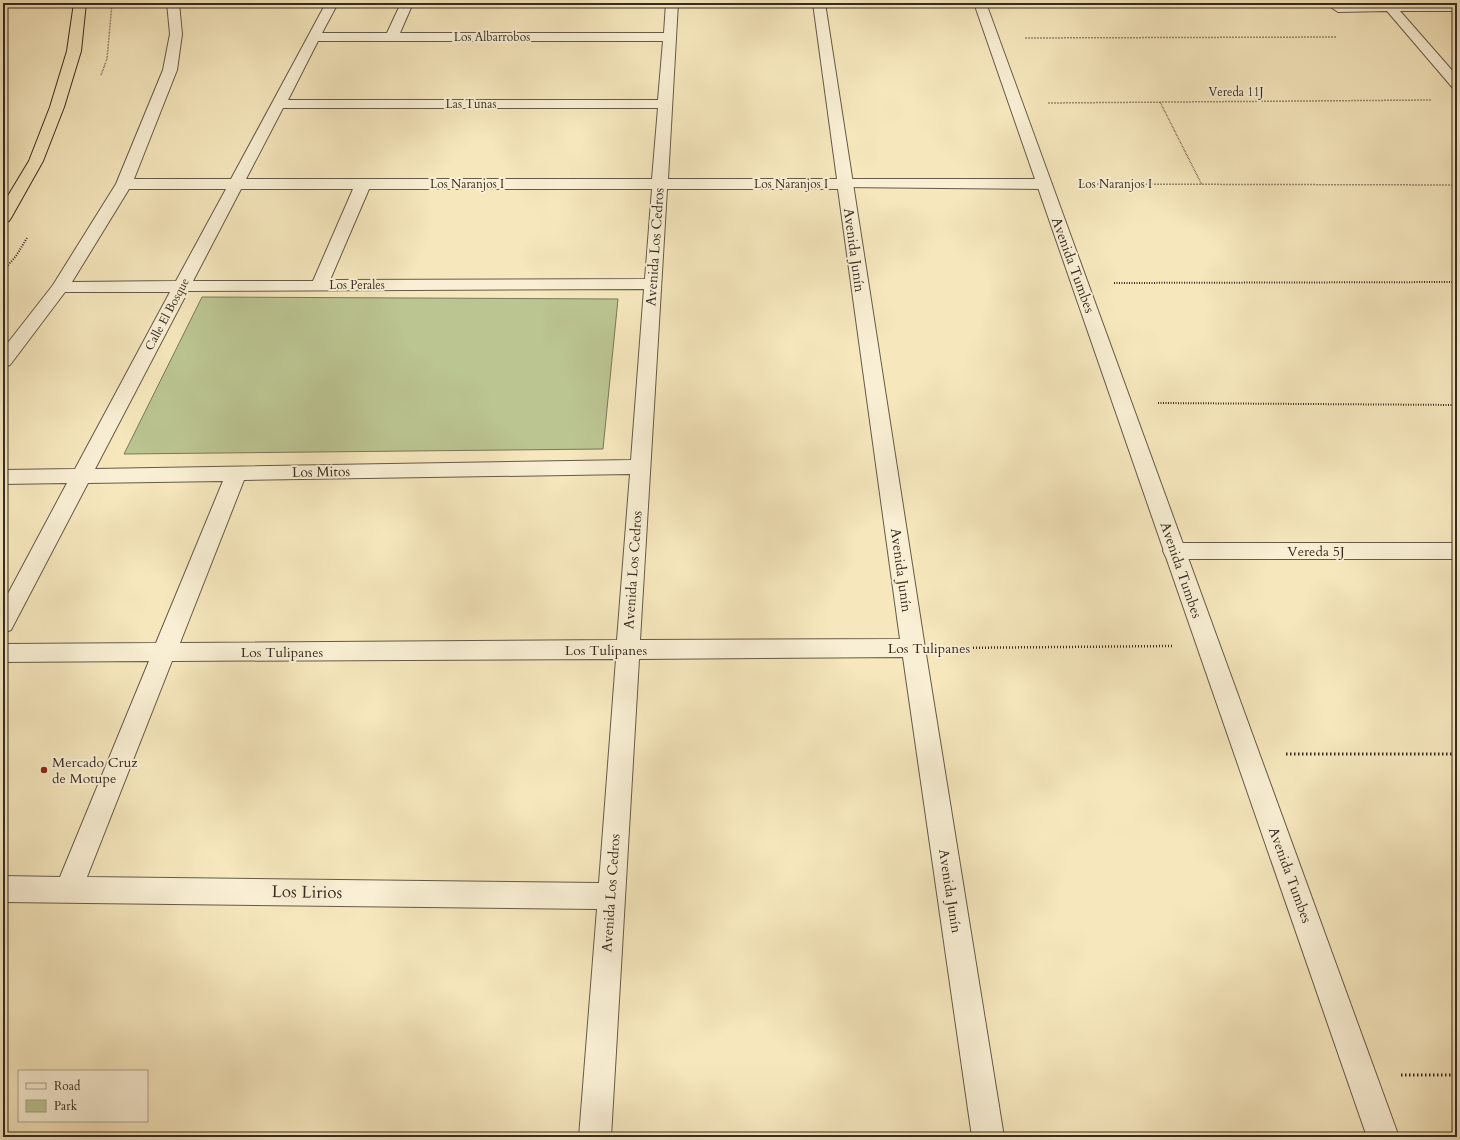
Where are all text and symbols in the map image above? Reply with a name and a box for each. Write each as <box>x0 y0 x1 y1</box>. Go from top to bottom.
street label: Los Albarrobos <box>454 29 530 45</box>
street label: Vereda 11J <box>1208 84 1264 100</box>
street label: Las Tunas <box>445 96 497 112</box>
street label: Los Naranjos I <box>430 176 504 192</box>
street label: Los Naranjos I <box>754 176 828 192</box>
street label: Los Naranjos I <box>1078 176 1152 192</box>
street label: Avenida Los Cedros <box>641 187 669 307</box>
street label: Avenida Junín <box>839 207 869 293</box>
street label: Avenida Tumbes <box>1047 214 1099 316</box>
street label: Calle El Bosque <box>141 275 193 353</box>
street label: Los Perales <box>329 277 385 293</box>
street label: Los Mitos <box>292 462 351 482</box>
street label: Avenida Los Cedros <box>619 510 647 630</box>
street label: Avenida Tumbes <box>1156 519 1207 621</box>
street label: Avenida Junín <box>886 527 916 613</box>
street label: Vereda 5J <box>1287 542 1345 561</box>
street label: Los Tulipanes <box>888 639 971 658</box>
street label: Los Tulipanes <box>565 641 648 660</box>
street label: Los Tulipanes <box>241 643 324 662</box>
place label: Mercado Cruz de Motupe <box>52 753 138 788</box>
marker: Mercado Cruz de Motupe <box>39 765 49 775</box>
street label: Avenida Tumbes <box>1264 824 1316 926</box>
street label: Avenida Los Cedros <box>597 833 625 953</box>
street label: Avenida Junín <box>934 848 966 934</box>
street label: Los Lirios <box>271 880 343 904</box>
legend <box>18 1070 148 1122</box>
text: Road <box>54 1078 81 1094</box>
text: Park <box>54 1098 78 1114</box>

